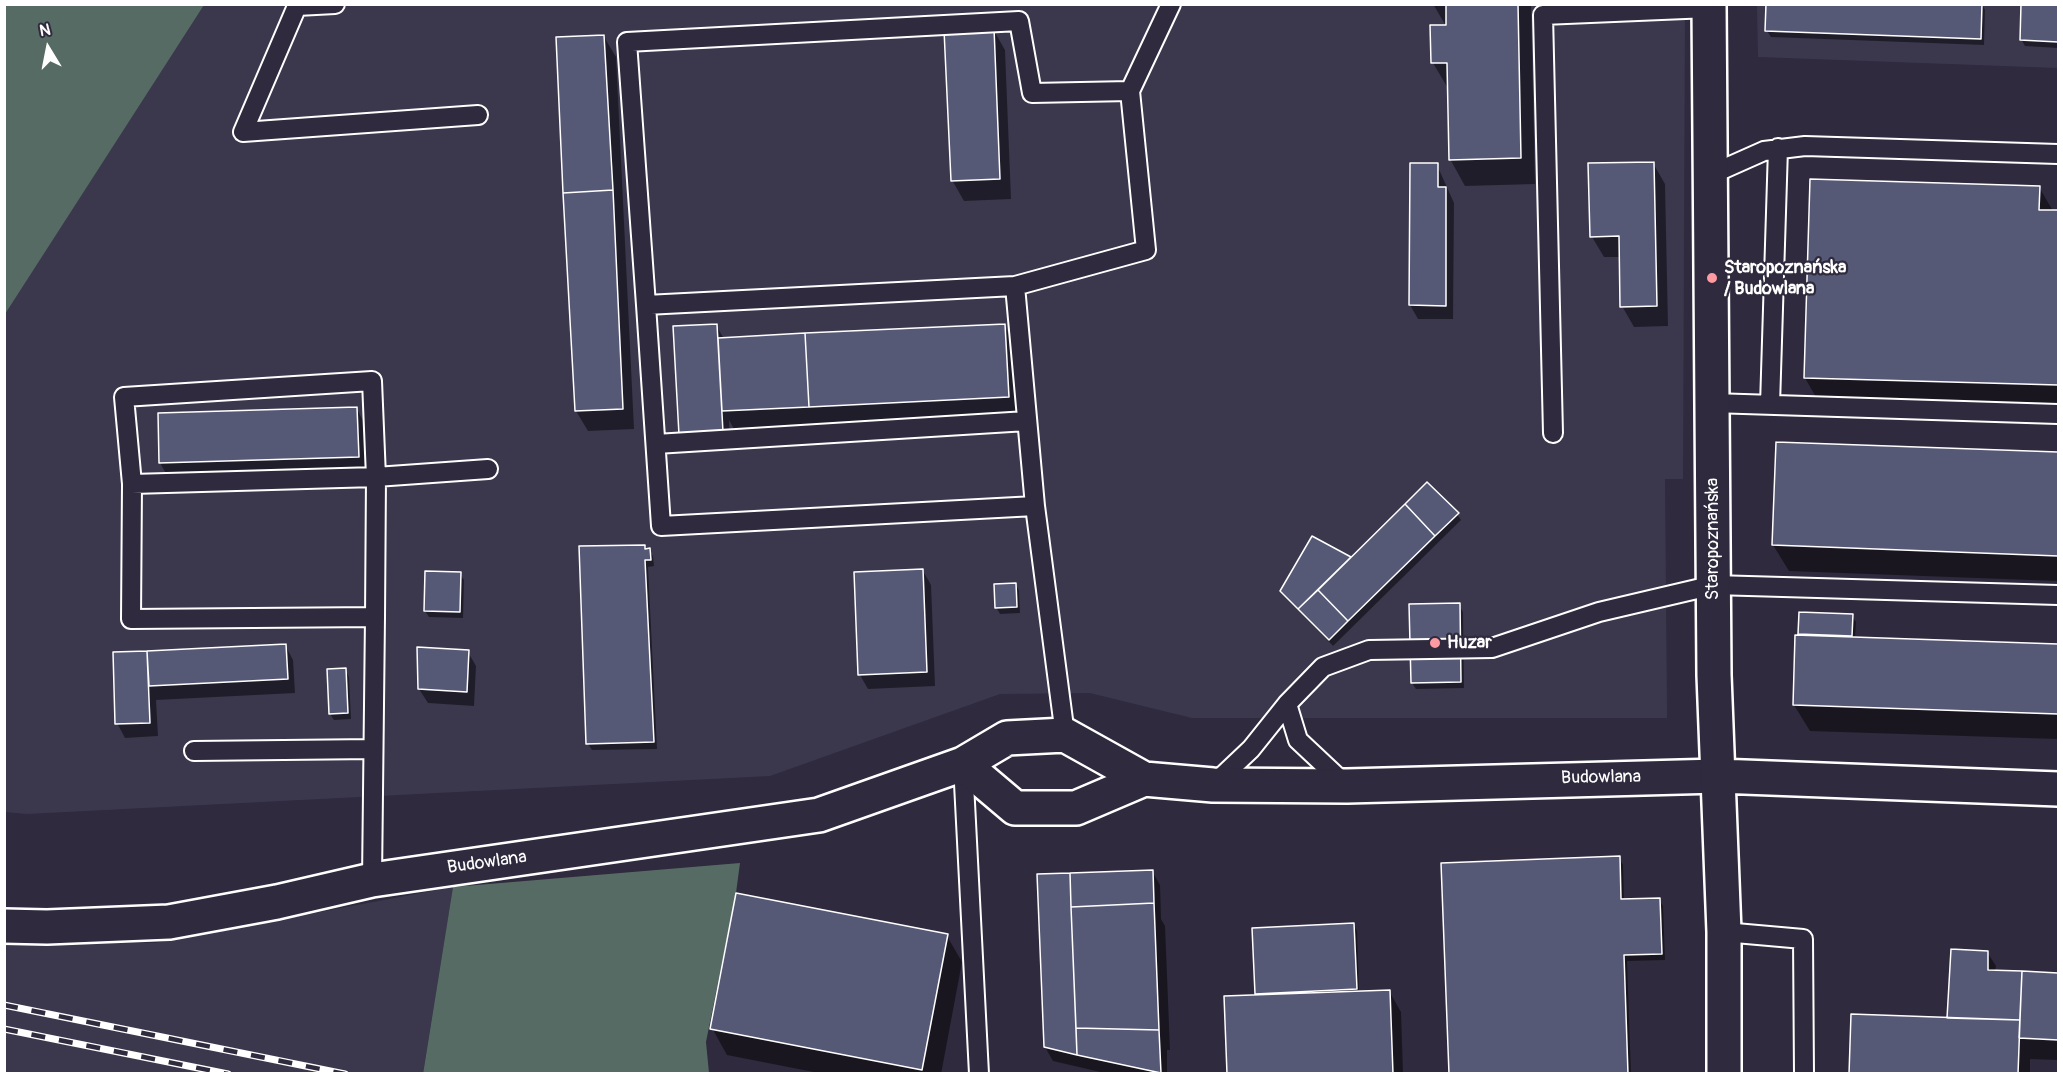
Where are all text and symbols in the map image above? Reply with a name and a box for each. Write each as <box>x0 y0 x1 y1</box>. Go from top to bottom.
north arrow <box>18 18 78 78</box>
text: N <box>38 19 52 41</box>
place label: Staropoznańska / Budowlana <box>1724 257 1846 300</box>
marker: Staropoznańska / Budowlana <box>1705 271 1719 285</box>
street label: Staropoznańska <box>1702 478 1724 600</box>
place label: Huzar <box>1447 632 1492 654</box>
marker: Huzar <box>1428 636 1442 650</box>
street label: Budowlana <box>1561 767 1641 789</box>
street label: Budowlana <box>446 847 528 879</box>

